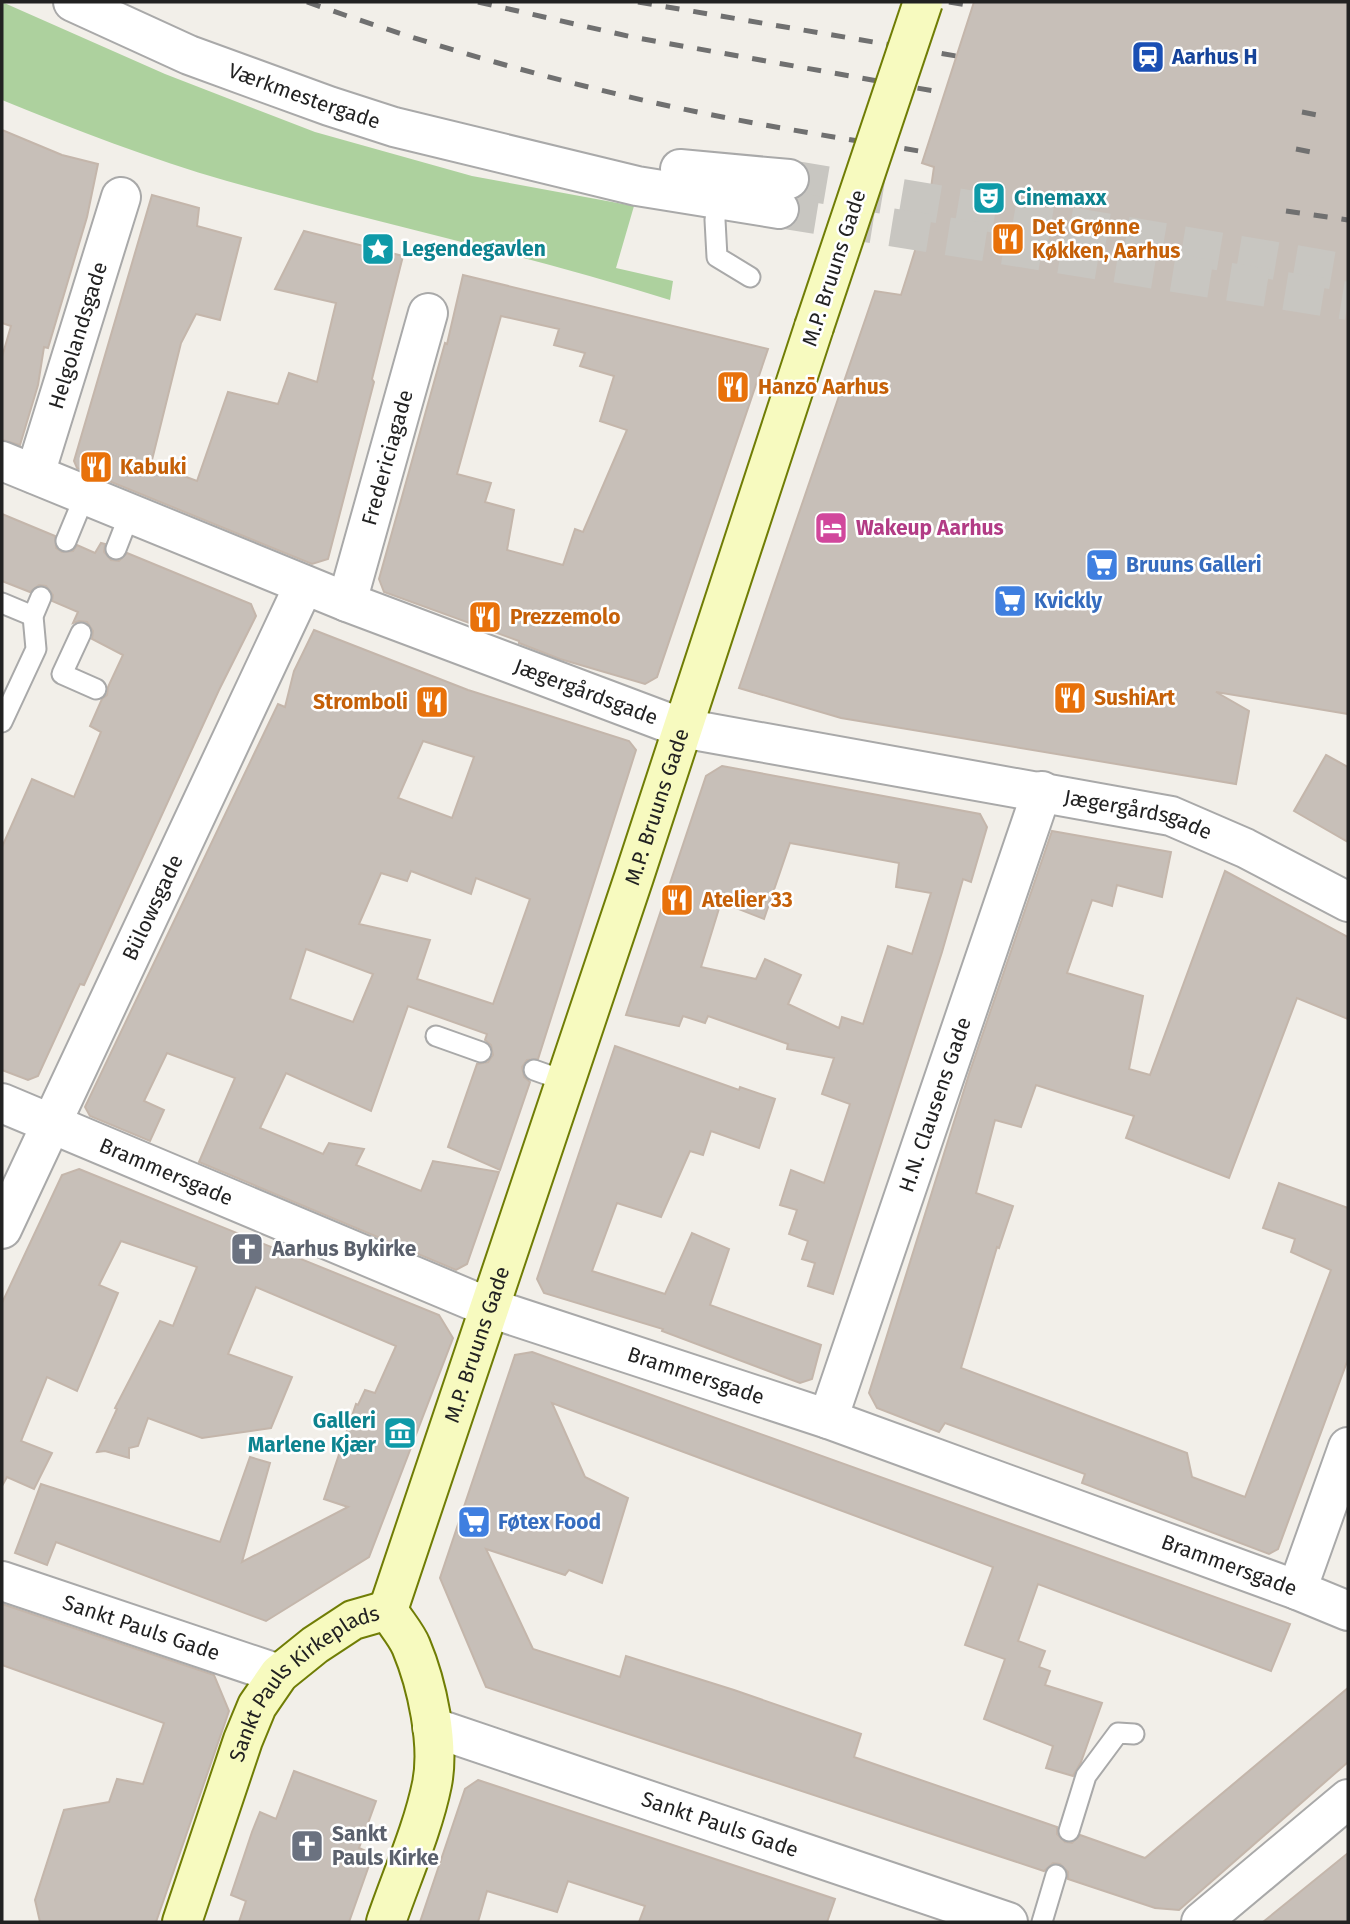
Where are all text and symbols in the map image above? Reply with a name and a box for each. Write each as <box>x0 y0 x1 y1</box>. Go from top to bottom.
station icon: Aarhus H <box>1129 38 1167 76</box>
place label: Aarhus H <box>1171 44 1258 70</box>
street label: Værkmestergade <box>225 57 384 135</box>
theatre icon: Cinemaxx <box>970 179 1008 217</box>
place label: Cinemaxx <box>1014 185 1107 211</box>
street label: M.P. Bruuns Gade <box>796 186 872 350</box>
place label: Det Grønne Køkken, Aarhus <box>1032 214 1180 264</box>
restaurant icon: Det Grønne Køkken, Aarhus <box>989 220 1027 258</box>
place icon: Legendegavlen <box>359 230 397 268</box>
place label: Legendegavlen <box>402 236 546 262</box>
street label: Helgolandsgade <box>43 259 113 412</box>
restaurant icon: Hanzō Aarhus <box>714 368 752 406</box>
place label: Hanzō Aarhus <box>758 374 889 400</box>
street label: Fredericiagade <box>356 387 419 528</box>
restaurant icon: Kabuki <box>77 448 115 486</box>
place label: Kabuki <box>120 454 187 480</box>
hotel icon: Wakeup Aarhus <box>812 509 850 547</box>
place label: Wakeup Aarhus <box>856 515 1004 541</box>
supermarket icon: Bruuns Galleri <box>1083 546 1121 584</box>
place label: Bruuns Galleri <box>1126 552 1262 578</box>
supermarket icon: Kvickly <box>991 582 1029 620</box>
place label: Kvickly <box>1034 588 1102 614</box>
restaurant icon: Prezzemolo <box>466 598 504 636</box>
place label: Prezzemolo <box>510 604 620 630</box>
street label: Jægergårdsgade <box>510 653 662 731</box>
restaurant icon: SushiArt <box>1051 679 1089 717</box>
restaurant icon: Stromboli <box>413 683 451 721</box>
place label: SushiArt <box>1094 685 1176 711</box>
place label: Stromboli <box>313 689 408 715</box>
street label: M.P. Bruuns Gade <box>619 725 695 889</box>
street label: Jægergårdsgade <box>1062 784 1216 845</box>
street label: Bülowsgade <box>117 850 189 965</box>
restaurant icon: Atelier 33 <box>658 881 696 919</box>
place label: Atelier 33 <box>701 887 793 913</box>
street label: H.N. Clausens Gade <box>893 1014 977 1196</box>
street label: Brammersgade <box>95 1132 237 1212</box>
church icon: Aarhus Bykirke <box>228 1230 266 1268</box>
place label: Aarhus Bykirke <box>271 1236 417 1262</box>
street label: M.P. Bruuns Gade <box>439 1263 515 1426</box>
street label: Brammersgade <box>624 1341 768 1410</box>
place label: Galleri Marlene Kjær <box>248 1408 377 1458</box>
museum icon: Galleri Marlene Kjær <box>381 1414 419 1452</box>
supermarket icon: Føtex Food <box>455 1503 493 1541</box>
place label: Føtex Food <box>498 1509 601 1535</box>
street label: Brammersgade <box>1158 1529 1301 1602</box>
street label: Sankt Pauls Gade <box>59 1589 223 1666</box>
street label: Sankt Pauls Kirkeplads <box>224 1600 383 1765</box>
street label: Sankt Pauls Gade <box>638 1786 802 1863</box>
place label: Sankt Pauls Kirke <box>332 1821 439 1871</box>
church icon: Sankt Pauls Kirke <box>288 1827 326 1865</box>

